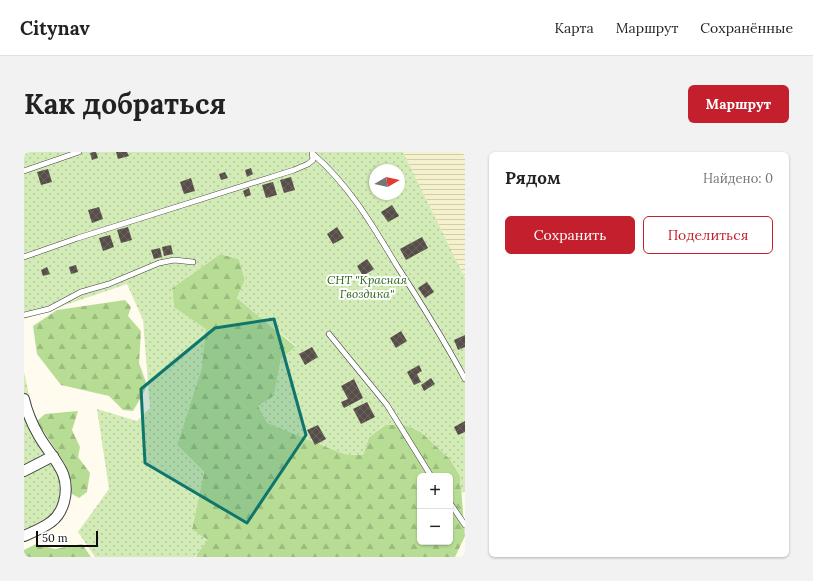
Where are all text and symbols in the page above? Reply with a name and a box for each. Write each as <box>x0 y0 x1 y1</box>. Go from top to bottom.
text: Citynav <box>20 16 90 40</box>
text: Карта <box>554 19 594 37</box>
text: Маршрут <box>616 19 678 37</box>
text: Сохранённые <box>700 19 793 37</box>
button: Маршрут <box>688 85 789 123</box>
text: Как добраться <box>24 86 226 122</box>
north arrow <box>369 164 405 200</box>
text: Рядом <box>505 167 561 189</box>
text: Найдено: 0 <box>703 170 773 187</box>
button: Сохранить <box>505 216 635 254</box>
button: Поделиться <box>643 216 773 254</box>
park label: СНТ "Красная Гвоздика" <box>327 272 407 301</box>
map controls <box>417 473 453 545</box>
button: + <box>417 473 453 509</box>
button: − <box>417 509 453 545</box>
scale bar <box>36 529 98 548</box>
text: 50 m <box>42 531 68 545</box>

